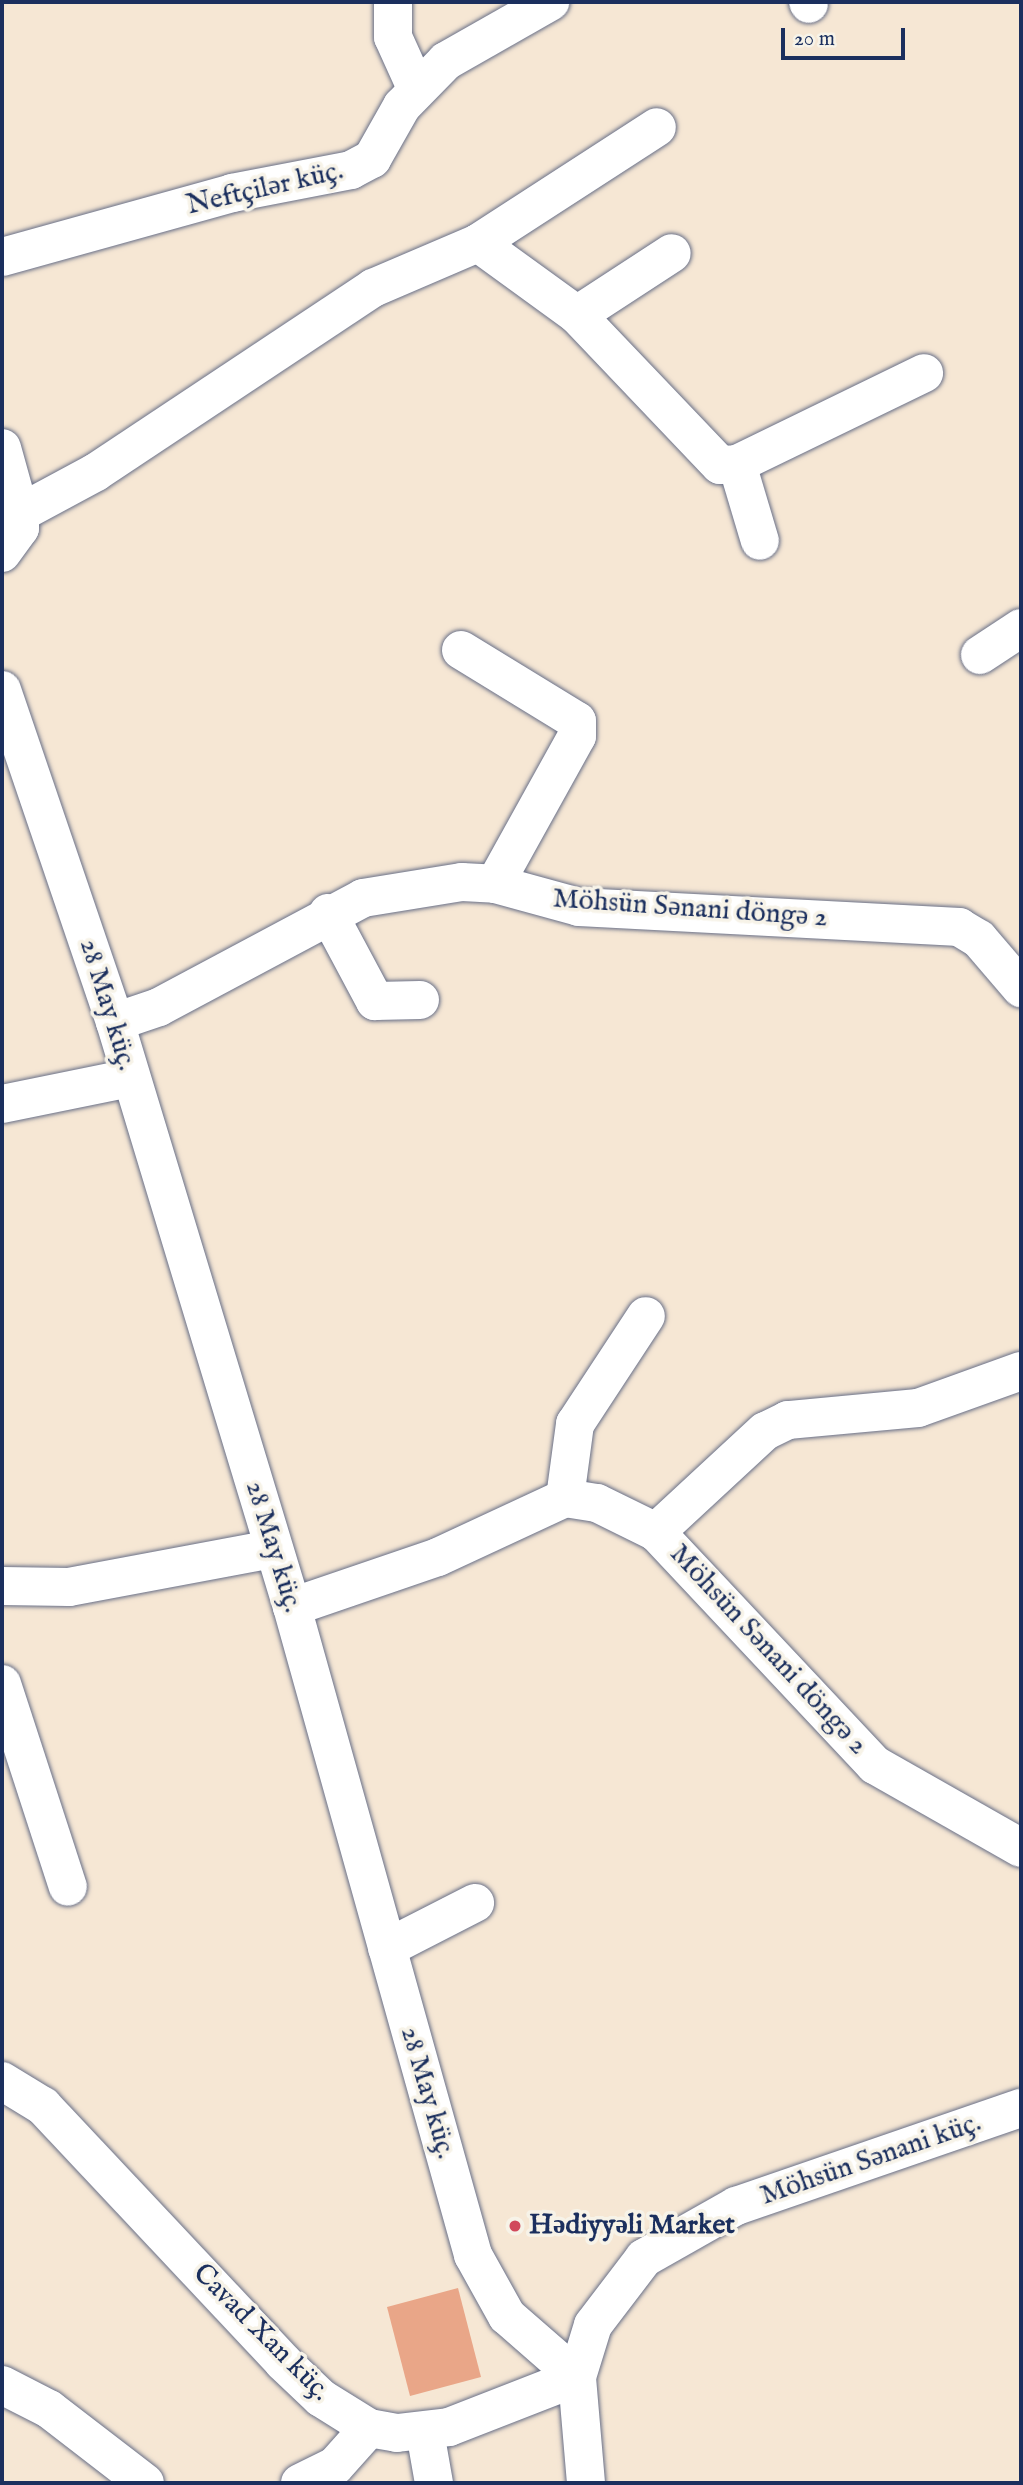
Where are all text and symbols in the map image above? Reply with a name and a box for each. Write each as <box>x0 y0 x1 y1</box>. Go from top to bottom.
scale bar <box>785 14 909 58</box>
text: 20 m <box>794 26 835 53</box>
street label: Neftçilər küç. <box>183 155 347 223</box>
street label: Möhsün Sənani döngə 2 <box>552 883 828 935</box>
street label: 28 May küç. <box>71 935 143 1075</box>
street label: 28 May küç. <box>237 1477 309 1617</box>
street label: Möhsün Sənani döngə 2 <box>662 1538 874 1762</box>
street label: 28 May küç. <box>392 2023 462 2163</box>
street label: Möhsün Sənani küç. <box>756 2106 986 2214</box>
place label: Hədiyyəli Market <box>529 2209 735 2243</box>
marker: Hədiyyəli Market <box>507 2218 523 2234</box>
street label: Cavad Xan küç. <box>185 2257 337 2409</box>

